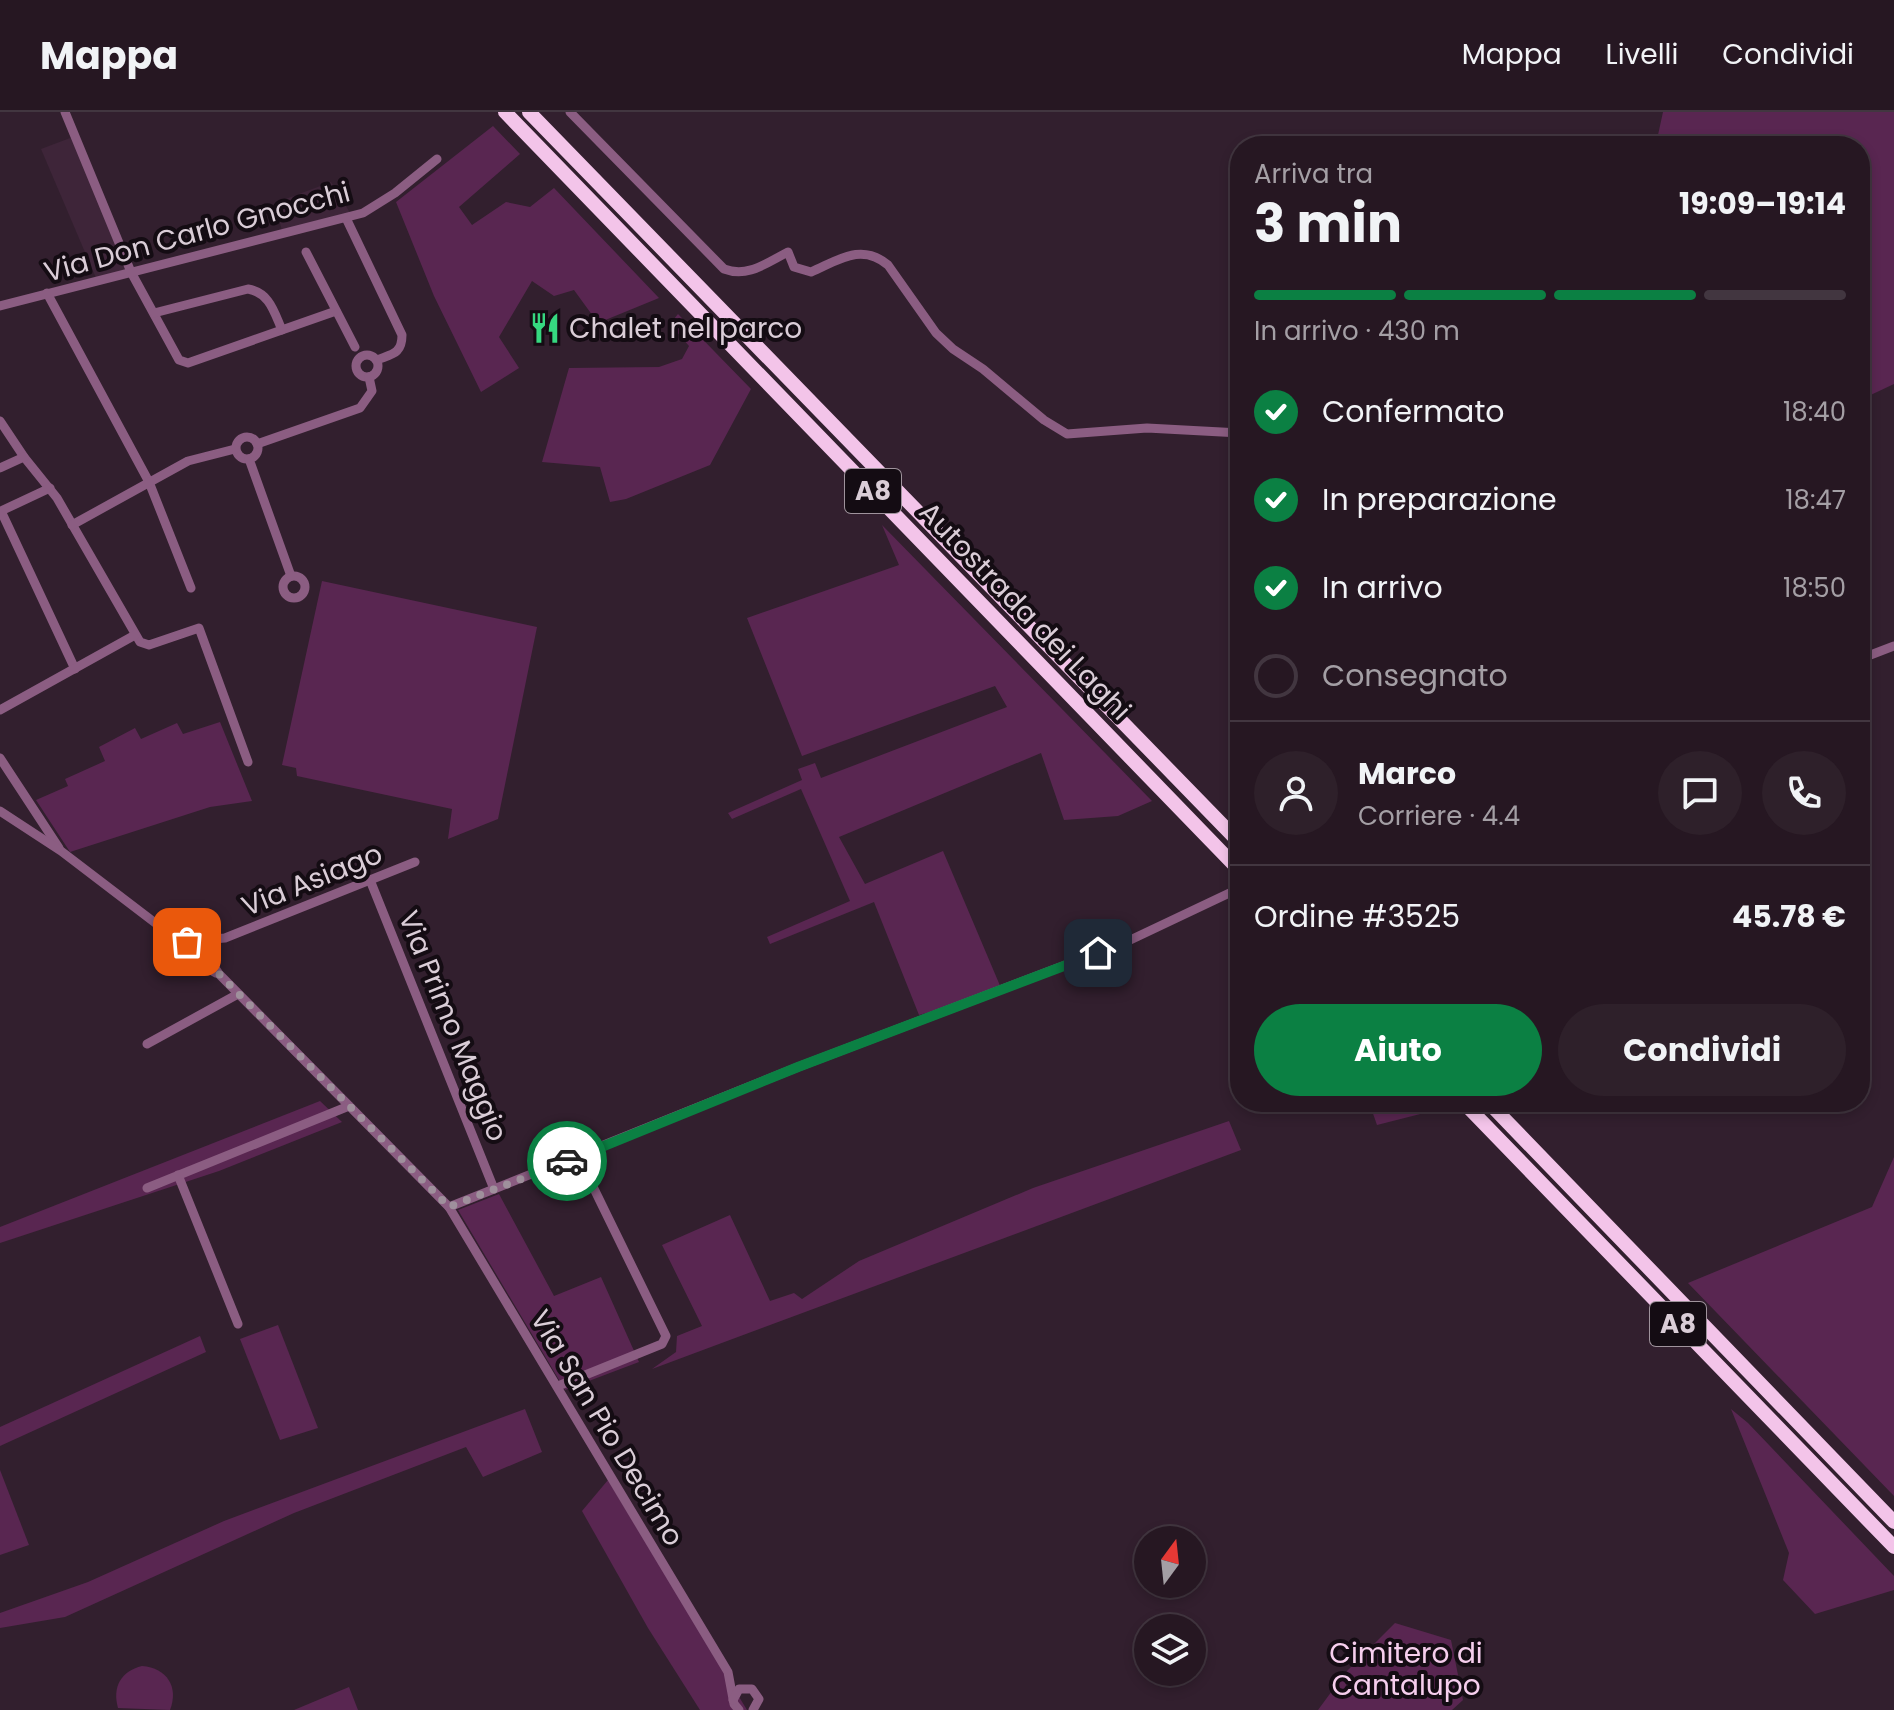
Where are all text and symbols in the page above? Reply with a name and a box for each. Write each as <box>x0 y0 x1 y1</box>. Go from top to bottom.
text: Mappa <box>40 29 178 82</box>
text: Mappa <box>1462 35 1562 74</box>
text: Livelli <box>1606 35 1678 74</box>
text: Condividi <box>1722 35 1854 74</box>
text: Arriva tra <box>1254 156 1373 192</box>
street label: Via Don Carlo Gnocchi <box>40 172 354 292</box>
text: 19:09–19:14 <box>1679 182 1846 225</box>
text: 3 min <box>1254 187 1402 260</box>
place label: Chalet nel parco <box>569 309 802 348</box>
restaurant icon: Chalet nel parco <box>528 311 562 345</box>
text: In arrivo · 430 m <box>1254 313 1460 349</box>
icon: check <box>1254 390 1298 434</box>
text: Confermato <box>1322 390 1505 433</box>
text: 18:40 <box>1783 394 1846 430</box>
road number: A8 <box>845 469 901 513</box>
icon: check <box>1254 478 1298 522</box>
text: In preparazione <box>1322 478 1557 521</box>
text: 18:47 <box>1785 482 1846 518</box>
street label: Autostrada dei Laghi <box>910 493 1140 729</box>
icon: check <box>1254 566 1298 610</box>
text: In arrivo <box>1322 566 1443 609</box>
text: 18:50 <box>1783 570 1846 606</box>
text: Consegnato <box>1322 654 1508 697</box>
button: person <box>1254 751 1338 835</box>
button: chat <box>1658 751 1742 835</box>
button: phone <box>1762 751 1846 835</box>
text: Marco <box>1358 752 1456 795</box>
text: Corriere · 4.4 <box>1358 798 1520 834</box>
street label: Via Asiago <box>236 834 388 926</box>
text: Ordine #3525 <box>1254 895 1460 938</box>
text: 45.78 € <box>1732 895 1846 938</box>
street label: Via Primo Maggio <box>389 905 517 1147</box>
pin <box>153 908 221 976</box>
pin <box>1064 919 1132 987</box>
icon: bag <box>165 920 209 964</box>
icon: home <box>1076 931 1120 975</box>
button: Aiuto <box>1254 1004 1542 1096</box>
button: Condividi <box>1558 1004 1846 1096</box>
courier <box>527 1121 607 1201</box>
icon: car <box>545 1139 589 1183</box>
road number: A8 <box>1650 1302 1706 1346</box>
street label: Via San Pio Decimo <box>521 1303 693 1553</box>
north arrow <box>1134 1526 1206 1598</box>
map controls <box>1134 1526 1206 1686</box>
button: layers <box>1134 1614 1206 1686</box>
park label: Cimitero di Cantalupo <box>1329 1634 1483 1705</box>

